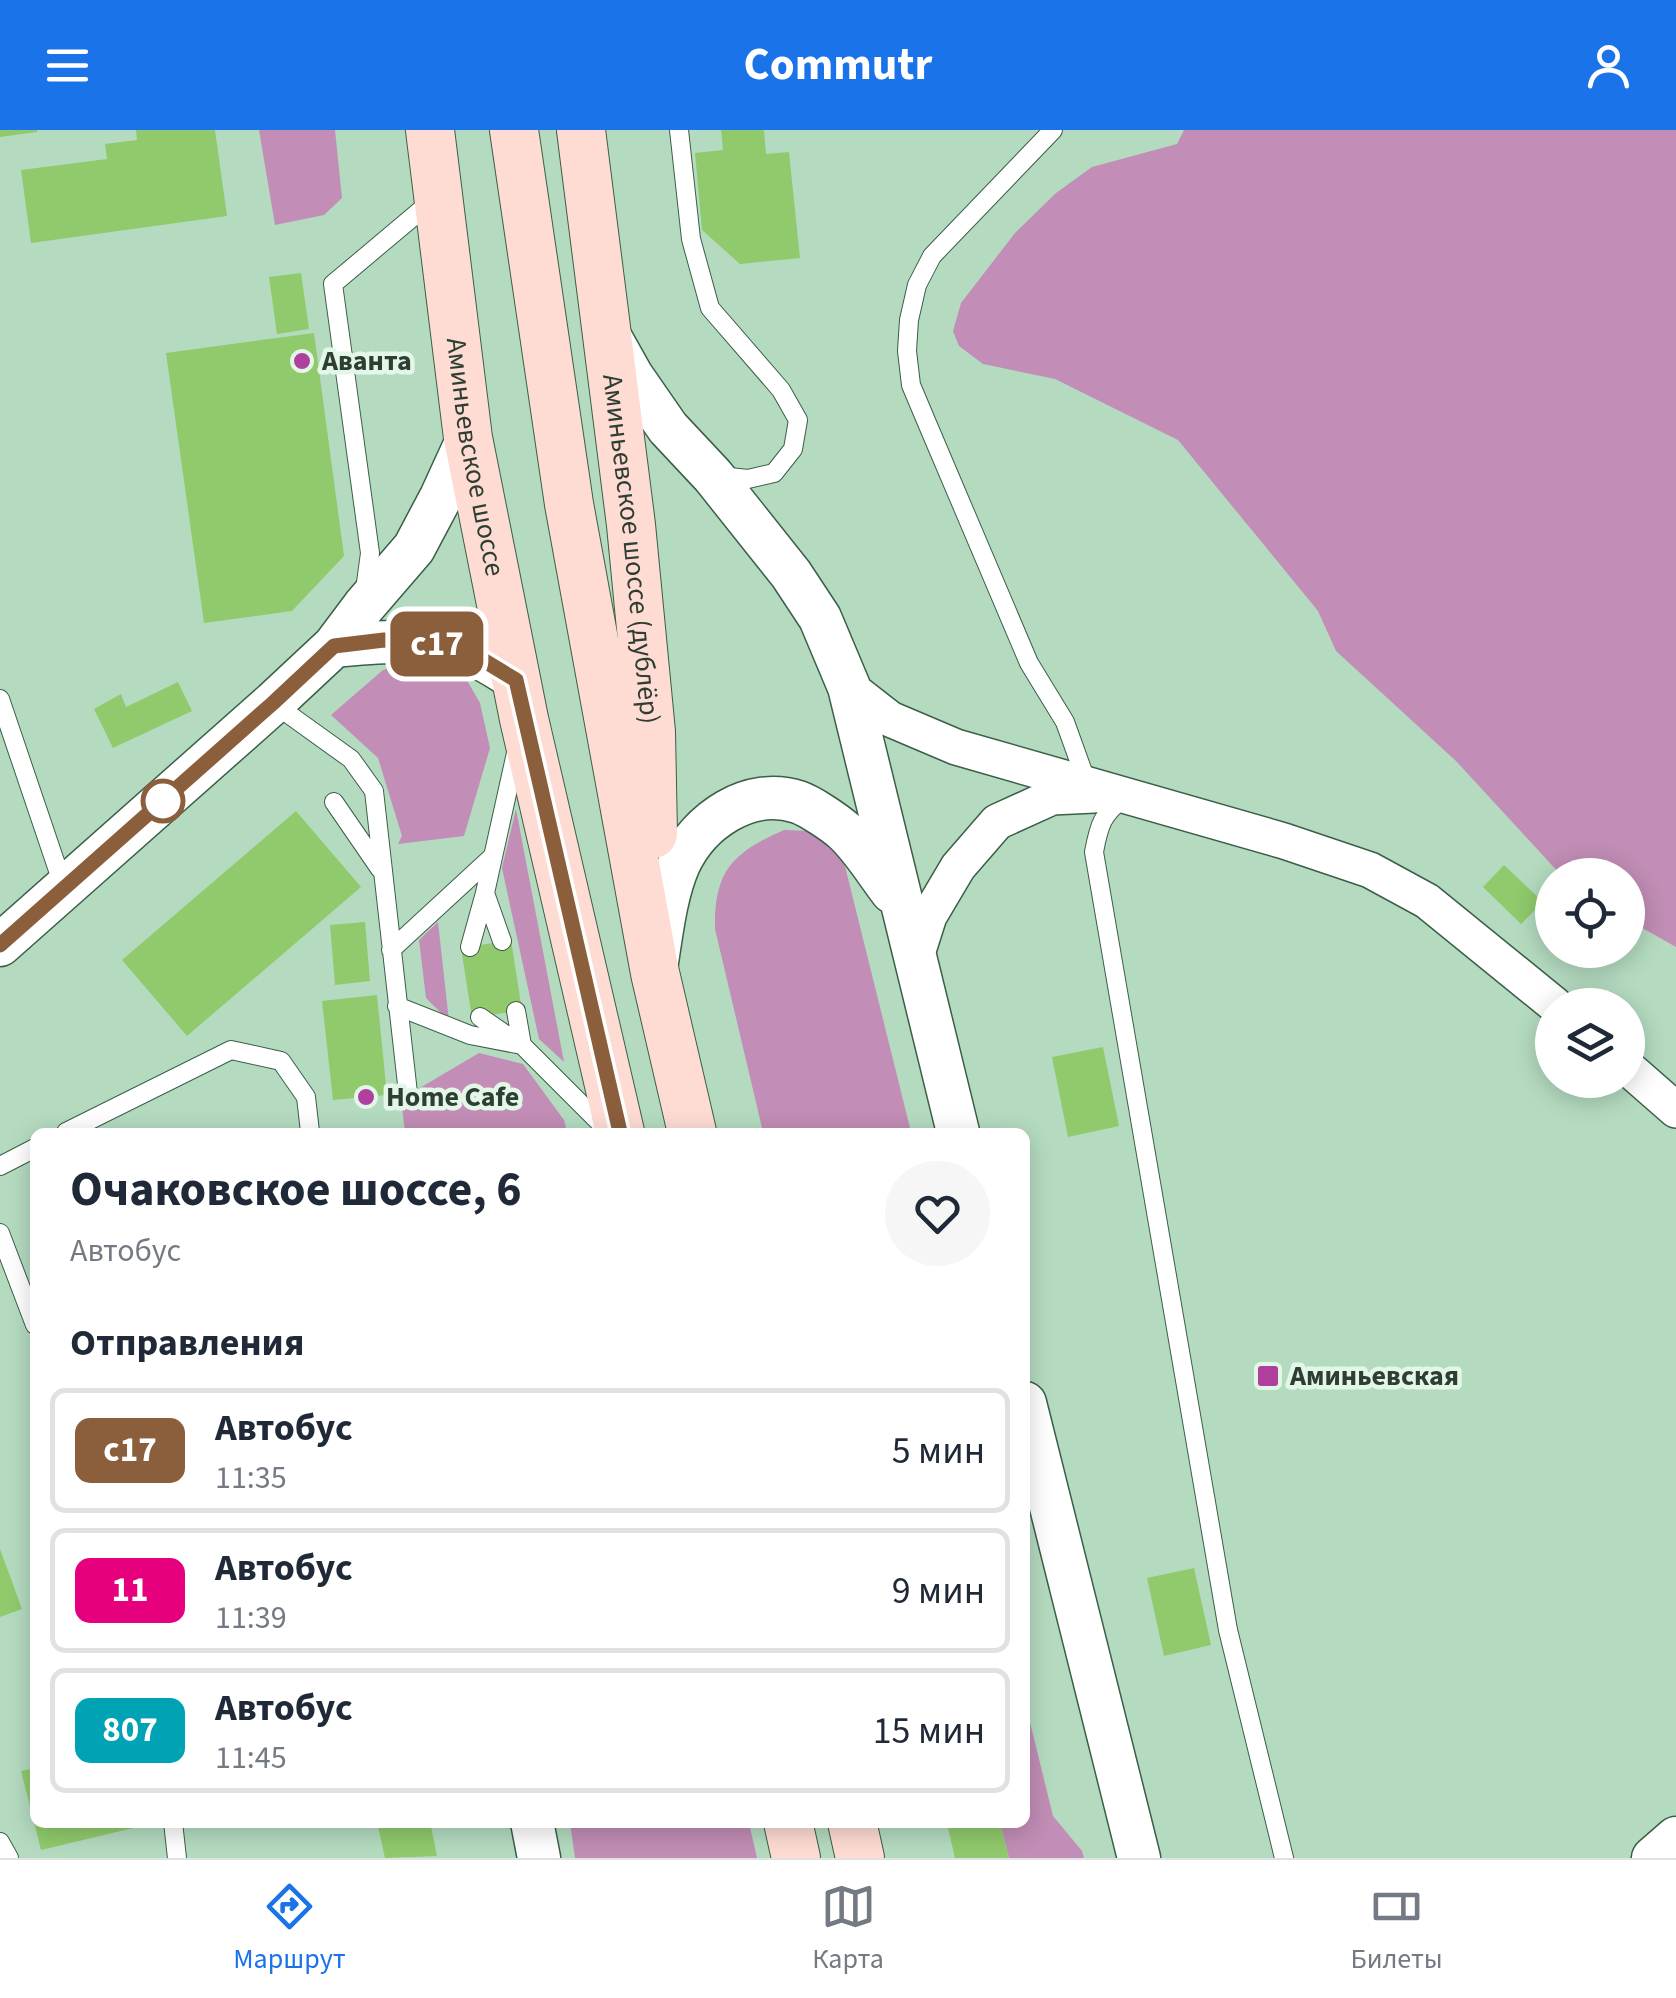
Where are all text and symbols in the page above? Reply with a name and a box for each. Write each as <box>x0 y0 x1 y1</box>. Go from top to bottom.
text: Commutr <box>743 33 933 97</box>
icon: menu <box>40 38 95 93</box>
icon: person <box>1581 38 1636 93</box>
street label: Аминьевское шоссе <box>436 335 515 580</box>
place label: Аванта <box>321 341 412 381</box>
marker: Аванта <box>291 350 313 372</box>
street label: Аминьевское шоссе (дублёр) <box>592 372 670 726</box>
line badge: с17 <box>380 612 494 676</box>
text: с17 <box>410 619 464 669</box>
unlabelled marker <box>142 780 184 822</box>
map controls <box>1535 858 1645 1098</box>
button: locate <box>1535 858 1645 968</box>
button: layers <box>1535 988 1645 1098</box>
place label: Home Cafe <box>386 1077 519 1117</box>
marker: Home Cafe <box>355 1086 377 1108</box>
text: Очаковское шоссе, 6 <box>70 1156 522 1224</box>
button: heart <box>885 1161 990 1266</box>
text: Автобус <box>70 1228 181 1274</box>
text: Отправления <box>70 1316 304 1370</box>
place label: Аминьевская <box>1289 1356 1459 1396</box>
marker: Аминьевская <box>1255 1363 1281 1389</box>
text: Автобус <box>215 1401 353 1455</box>
text: 5 мин <box>892 1424 985 1478</box>
text: с17 <box>103 1425 157 1475</box>
text: 11:35 <box>215 1455 287 1501</box>
text: Автобус <box>215 1541 353 1595</box>
text: 9 мин <box>892 1564 985 1618</box>
text: 11 <box>112 1565 148 1615</box>
text: 11:39 <box>215 1595 287 1641</box>
text: Автобус <box>215 1681 353 1735</box>
text: 15 мин <box>873 1704 985 1758</box>
text: 807 <box>102 1705 158 1755</box>
text: 11:45 <box>215 1735 287 1781</box>
tab: Маршрут <box>233 1879 346 1979</box>
tab: Карта <box>812 1879 884 1979</box>
tab: Билеты <box>1350 1879 1443 1979</box>

